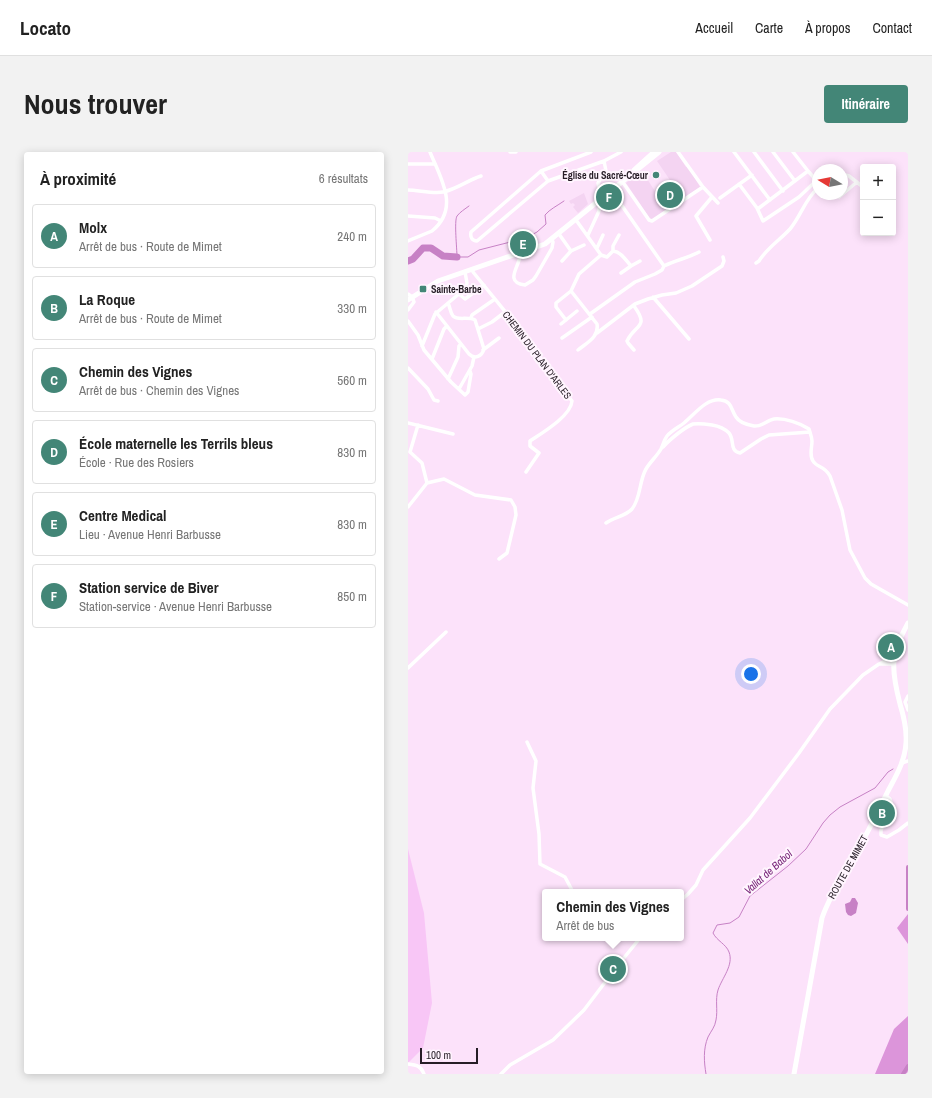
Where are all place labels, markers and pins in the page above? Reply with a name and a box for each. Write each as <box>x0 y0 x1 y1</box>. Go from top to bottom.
place label: Église du Sacré-Cœur <box>562 169 649 182</box>
marker: Église du Sacré-Cœur <box>651 170 661 180</box>
pin: D <box>657 180 683 210</box>
pin: F <box>596 182 622 212</box>
pin: E <box>510 229 536 259</box>
place label: Sainte-Barbe <box>431 283 482 296</box>
marker: Sainte-Barbe <box>418 284 428 294</box>
pin: A <box>878 632 904 662</box>
pin: B <box>869 798 895 828</box>
pin: C <box>600 954 626 984</box>

